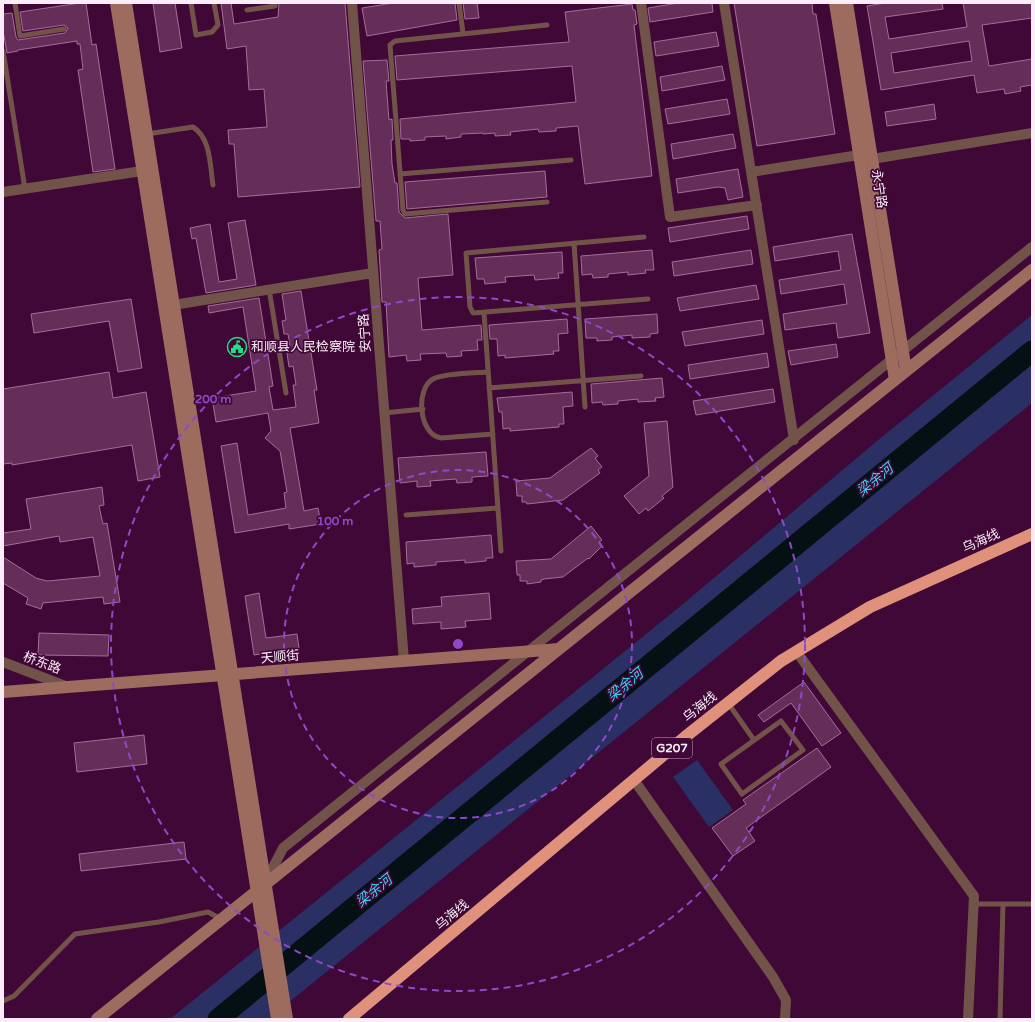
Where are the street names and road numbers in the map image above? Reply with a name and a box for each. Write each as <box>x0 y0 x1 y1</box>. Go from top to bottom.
street label: 永宁路 <box>868 168 890 210</box>
street label: 安宁路 <box>356 313 374 353</box>
street label: 乌海线 <box>960 526 1002 556</box>
street label: 天顺街 <box>260 647 300 667</box>
street label: 桥东路 <box>21 649 63 677</box>
street label: 乌海线 <box>680 689 720 725</box>
road number: G207 <box>652 738 692 758</box>
street label: 乌海线 <box>432 896 472 934</box>

